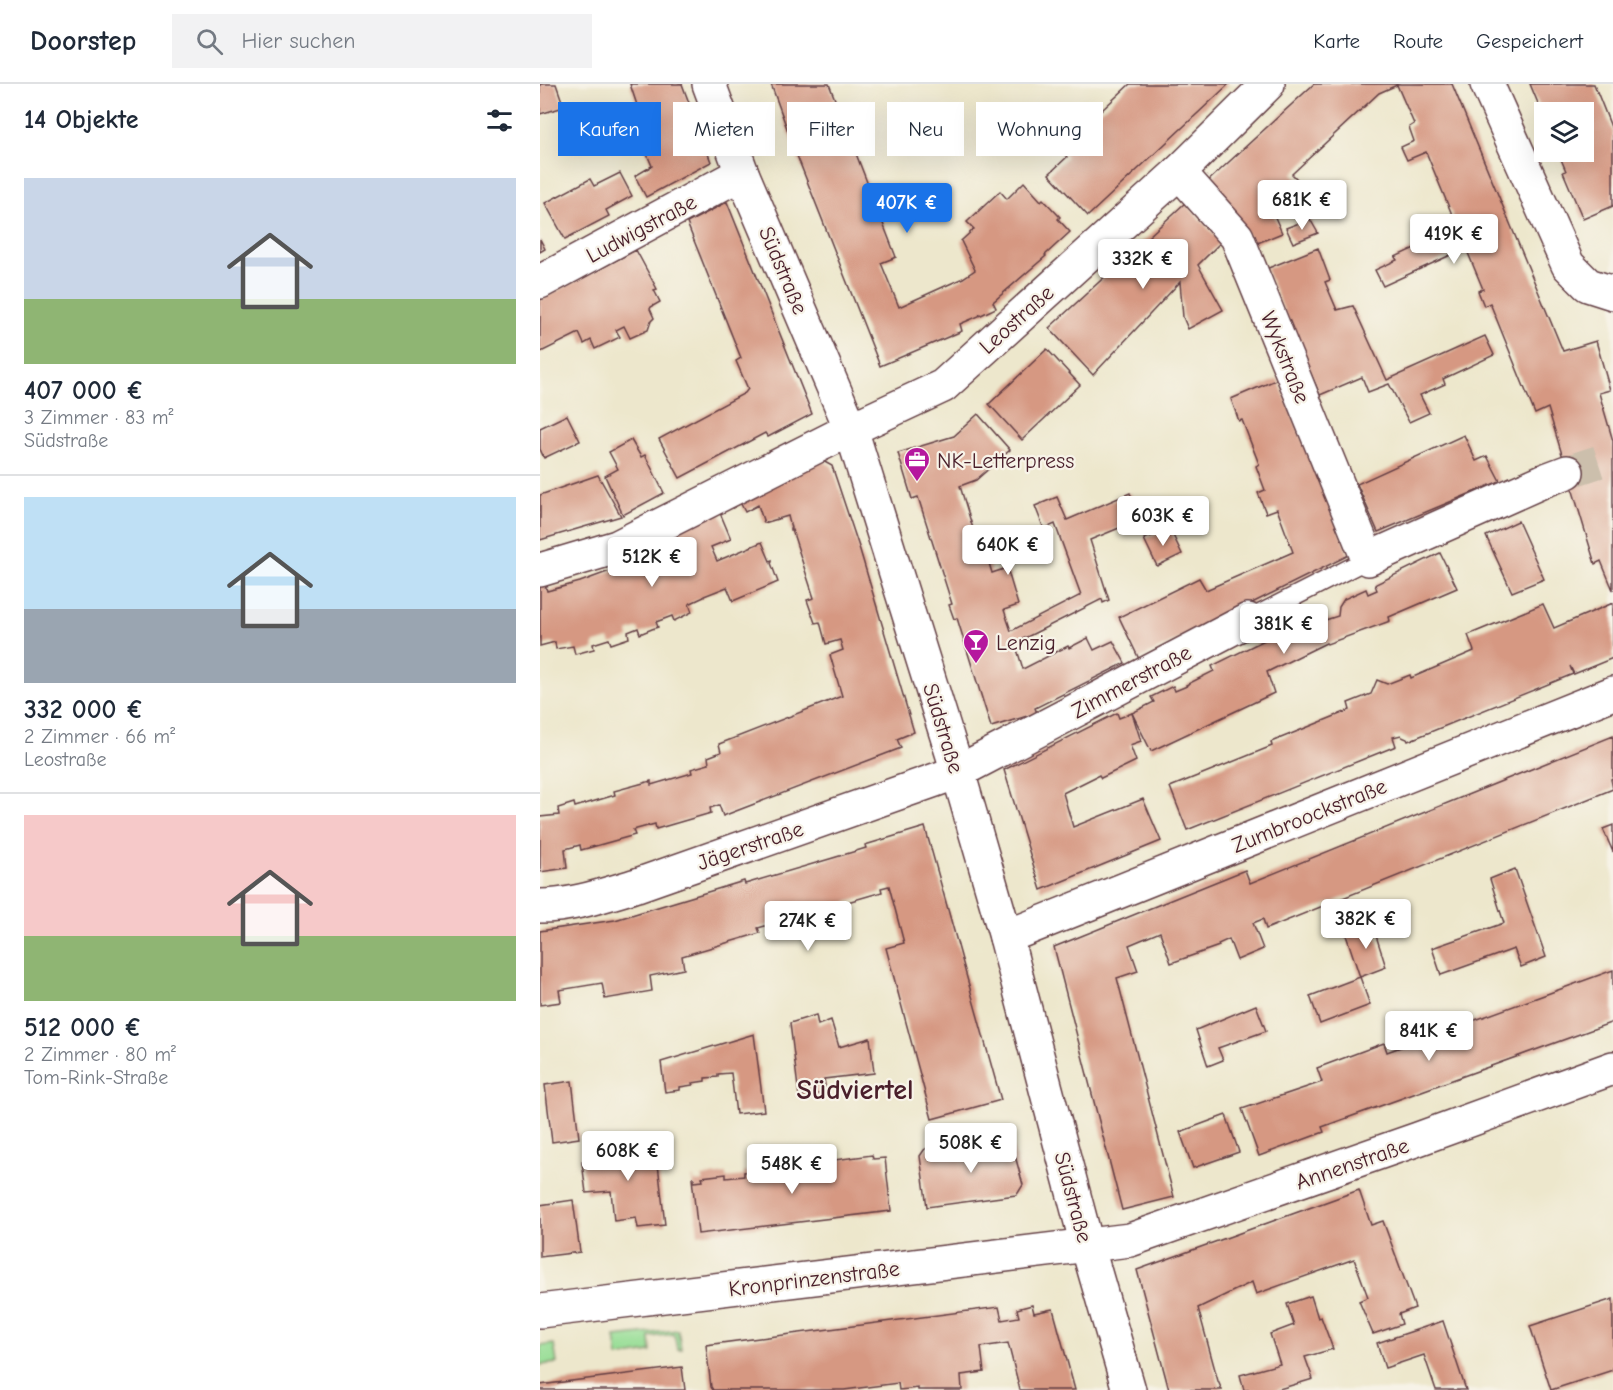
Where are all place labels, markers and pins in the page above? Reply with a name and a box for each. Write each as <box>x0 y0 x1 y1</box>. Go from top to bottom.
pin: 681K € <box>1253 180 1351 231</box>
pin: 407K € <box>858 183 956 234</box>
pin: 419K € <box>1405 214 1503 265</box>
pin: 332K € <box>1094 239 1192 290</box>
office icon: NK-Letterpress <box>902 445 932 483</box>
place label: NK-Letterpress <box>937 448 1074 474</box>
pin: 603K € <box>1114 496 1212 547</box>
pin: 640K € <box>959 525 1057 576</box>
pin: 512K € <box>603 537 701 588</box>
pin: 381K € <box>1235 604 1333 655</box>
bar icon: Lenzig <box>961 627 991 665</box>
place label: Lenzig <box>996 630 1056 656</box>
pin: 382K € <box>1317 899 1415 950</box>
pin: 274K € <box>759 901 857 952</box>
pin: 841K € <box>1380 1011 1478 1062</box>
pin: 508K € <box>922 1123 1020 1174</box>
pin: 608K € <box>579 1131 677 1182</box>
pin: 548K € <box>743 1144 841 1195</box>

